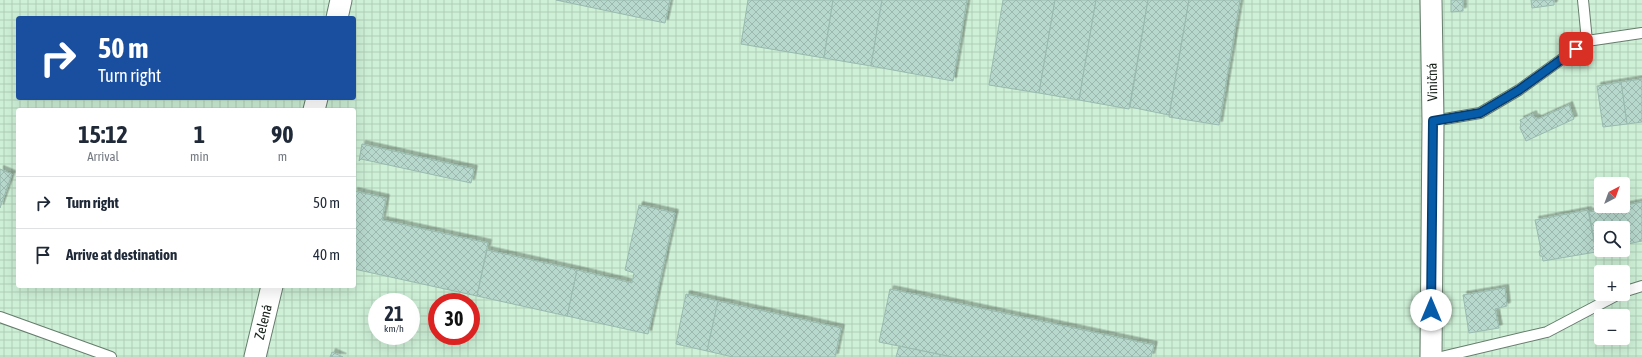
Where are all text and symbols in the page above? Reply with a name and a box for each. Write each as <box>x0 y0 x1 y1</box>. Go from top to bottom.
icon: right <box>32 32 84 84</box>
text: 50 m <box>98 32 148 64</box>
pin <box>1559 32 1593 66</box>
icon: arrive <box>1565 38 1587 60</box>
street label: Viničná <box>1424 63 1440 101</box>
text: Turn right <box>98 65 161 86</box>
text: 15:12 <box>78 121 128 148</box>
text: 1 <box>194 121 205 148</box>
text: 90 <box>271 121 294 148</box>
text: Arrival <box>87 149 119 164</box>
text: min <box>190 149 209 164</box>
text: m <box>278 149 287 164</box>
north arrow <box>1594 177 1630 213</box>
map controls <box>1594 177 1630 345</box>
icon: right <box>32 192 54 214</box>
text: Turn right <box>66 194 119 211</box>
text: 50 m <box>313 194 340 211</box>
button: search <box>1594 221 1630 257</box>
icon: arrive <box>32 244 54 266</box>
text: Arrive at destination <box>66 246 177 263</box>
text: 40 m <box>313 246 340 263</box>
button: + <box>1594 265 1630 301</box>
position arrow <box>1410 289 1452 331</box>
speed limit sign: 30 <box>428 293 480 345</box>
text: 21 <box>385 302 403 325</box>
street label: Zelená <box>251 303 275 341</box>
button: − <box>1594 309 1630 345</box>
text: km/h <box>384 323 404 334</box>

